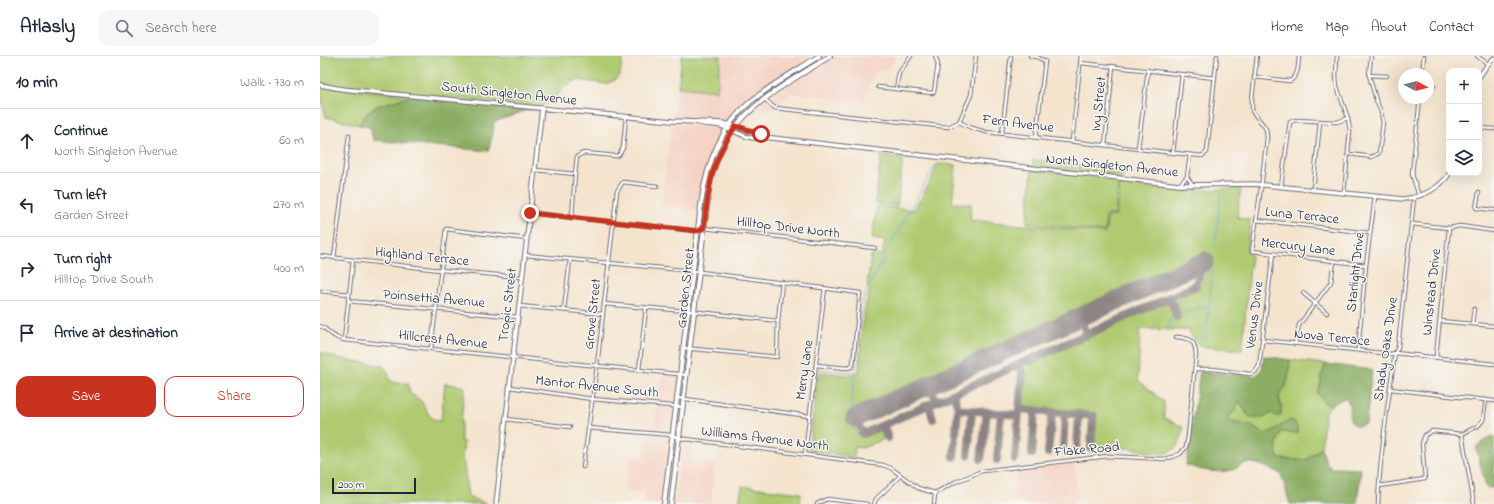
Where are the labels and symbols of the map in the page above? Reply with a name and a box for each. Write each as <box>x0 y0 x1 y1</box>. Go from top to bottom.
north arrow <box>1398 68 1434 104</box>
street label: Ivy Street <box>1086 75 1113 133</box>
street label: South Singleton Avenue <box>440 76 579 113</box>
street label: Fern Avenue <box>980 109 1056 139</box>
route start <box>752 125 770 143</box>
street label: North Singleton Avenue <box>1045 149 1180 184</box>
street label: Luna Terrace <box>1264 202 1341 230</box>
route end <box>521 204 539 222</box>
street label: Hilltop Drive North <box>735 211 841 245</box>
street label: Starlight Drive <box>1341 230 1372 313</box>
street label: Mercury Lane <box>1259 232 1337 263</box>
street label: Highland Terrace <box>374 242 471 273</box>
street label: Garden Street <box>671 247 701 329</box>
street label: Winstead Drive <box>1417 247 1447 336</box>
street label: Tropic Street <box>493 266 523 343</box>
street label: Grove Street <box>579 277 607 351</box>
street label: Venus Drive <box>1240 279 1270 351</box>
street label: Poinsettia Avenue <box>382 284 487 314</box>
street label: Shady Oaks Drive <box>1368 295 1405 403</box>
street label: Nova Terrace <box>1293 324 1372 353</box>
street label: Hillcrest Avenue <box>397 325 489 355</box>
street label: Merry Lane <box>790 338 821 402</box>
street label: Mantor Avenue South <box>534 370 660 404</box>
street label: Williams Avenue North <box>700 421 830 457</box>
street label: Flake Road <box>1053 437 1121 463</box>
scale bar <box>332 476 416 495</box>

